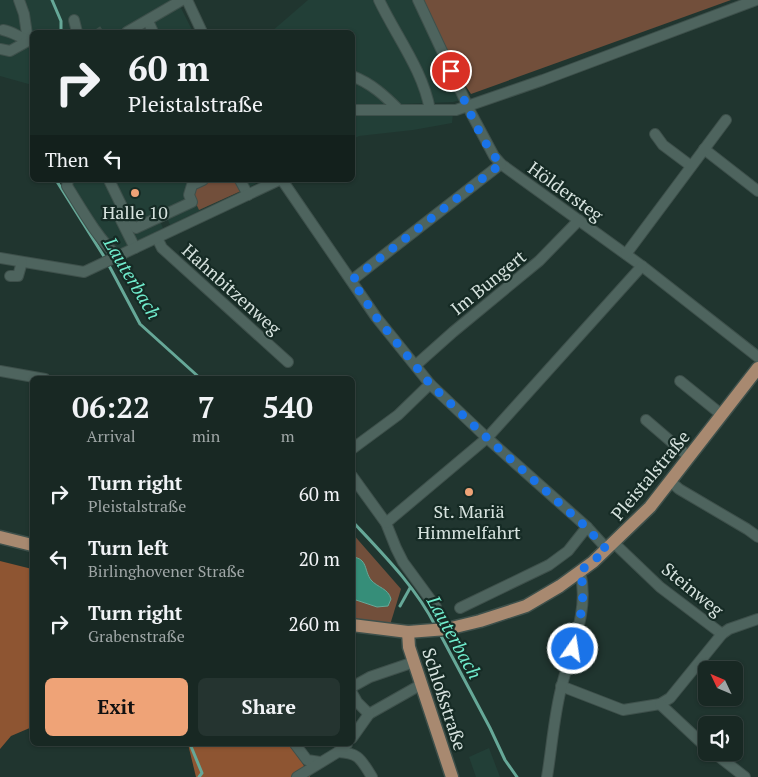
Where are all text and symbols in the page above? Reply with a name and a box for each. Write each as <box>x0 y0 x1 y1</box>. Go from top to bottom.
text: 60 m <box>128 45 209 91</box>
icon: right <box>45 50 110 115</box>
pin <box>430 50 472 92</box>
icon: arrive <box>437 57 465 85</box>
text: Pleistalstraße <box>128 89 263 118</box>
icon: left <box>99 145 127 173</box>
text: Then <box>45 147 89 172</box>
street label: Höldersteg <box>524 156 609 227</box>
marker: Halle 10 <box>129 187 141 199</box>
place label: Halle 10 <box>102 200 168 224</box>
water label: Lauterbach <box>98 231 167 324</box>
street label: Hahnbitzenweg <box>177 238 287 340</box>
street label: Im Bungert <box>445 244 531 320</box>
text: 06:22 <box>72 387 150 427</box>
text: 7 <box>198 387 215 427</box>
text: 540 <box>262 387 313 427</box>
text: Arrival <box>86 425 136 447</box>
text: min <box>192 425 220 447</box>
text: m <box>281 425 294 447</box>
street label: Pleistalstraße <box>605 425 695 525</box>
text: Turn right <box>88 470 182 495</box>
icon: right <box>45 480 73 508</box>
text: 60 m <box>299 481 340 506</box>
marker: St. Mariä Himmelfahrt <box>463 486 475 498</box>
text: Pleistalstraße <box>88 495 186 517</box>
place label: St. Mariä Himmelfahrt <box>417 499 521 544</box>
text: Turn left <box>88 535 169 560</box>
icon: left <box>45 545 73 573</box>
text: 20 m <box>299 546 340 571</box>
street label: Steinweg <box>657 557 729 622</box>
text: Birlinghovener Straße <box>88 560 245 582</box>
water label: Lauterbach <box>421 590 488 683</box>
text: Turn right <box>88 600 182 625</box>
icon: right <box>45 610 73 638</box>
text: 260 m <box>289 611 340 636</box>
position arrow <box>546 622 598 674</box>
text: Grabenstraße <box>88 625 185 647</box>
street label: Schloßstraße <box>417 645 473 753</box>
north arrow <box>698 661 742 706</box>
map controls <box>698 661 743 761</box>
button: Exit <box>45 678 188 736</box>
button: Share <box>198 678 340 736</box>
button: sound <box>698 716 743 761</box>

